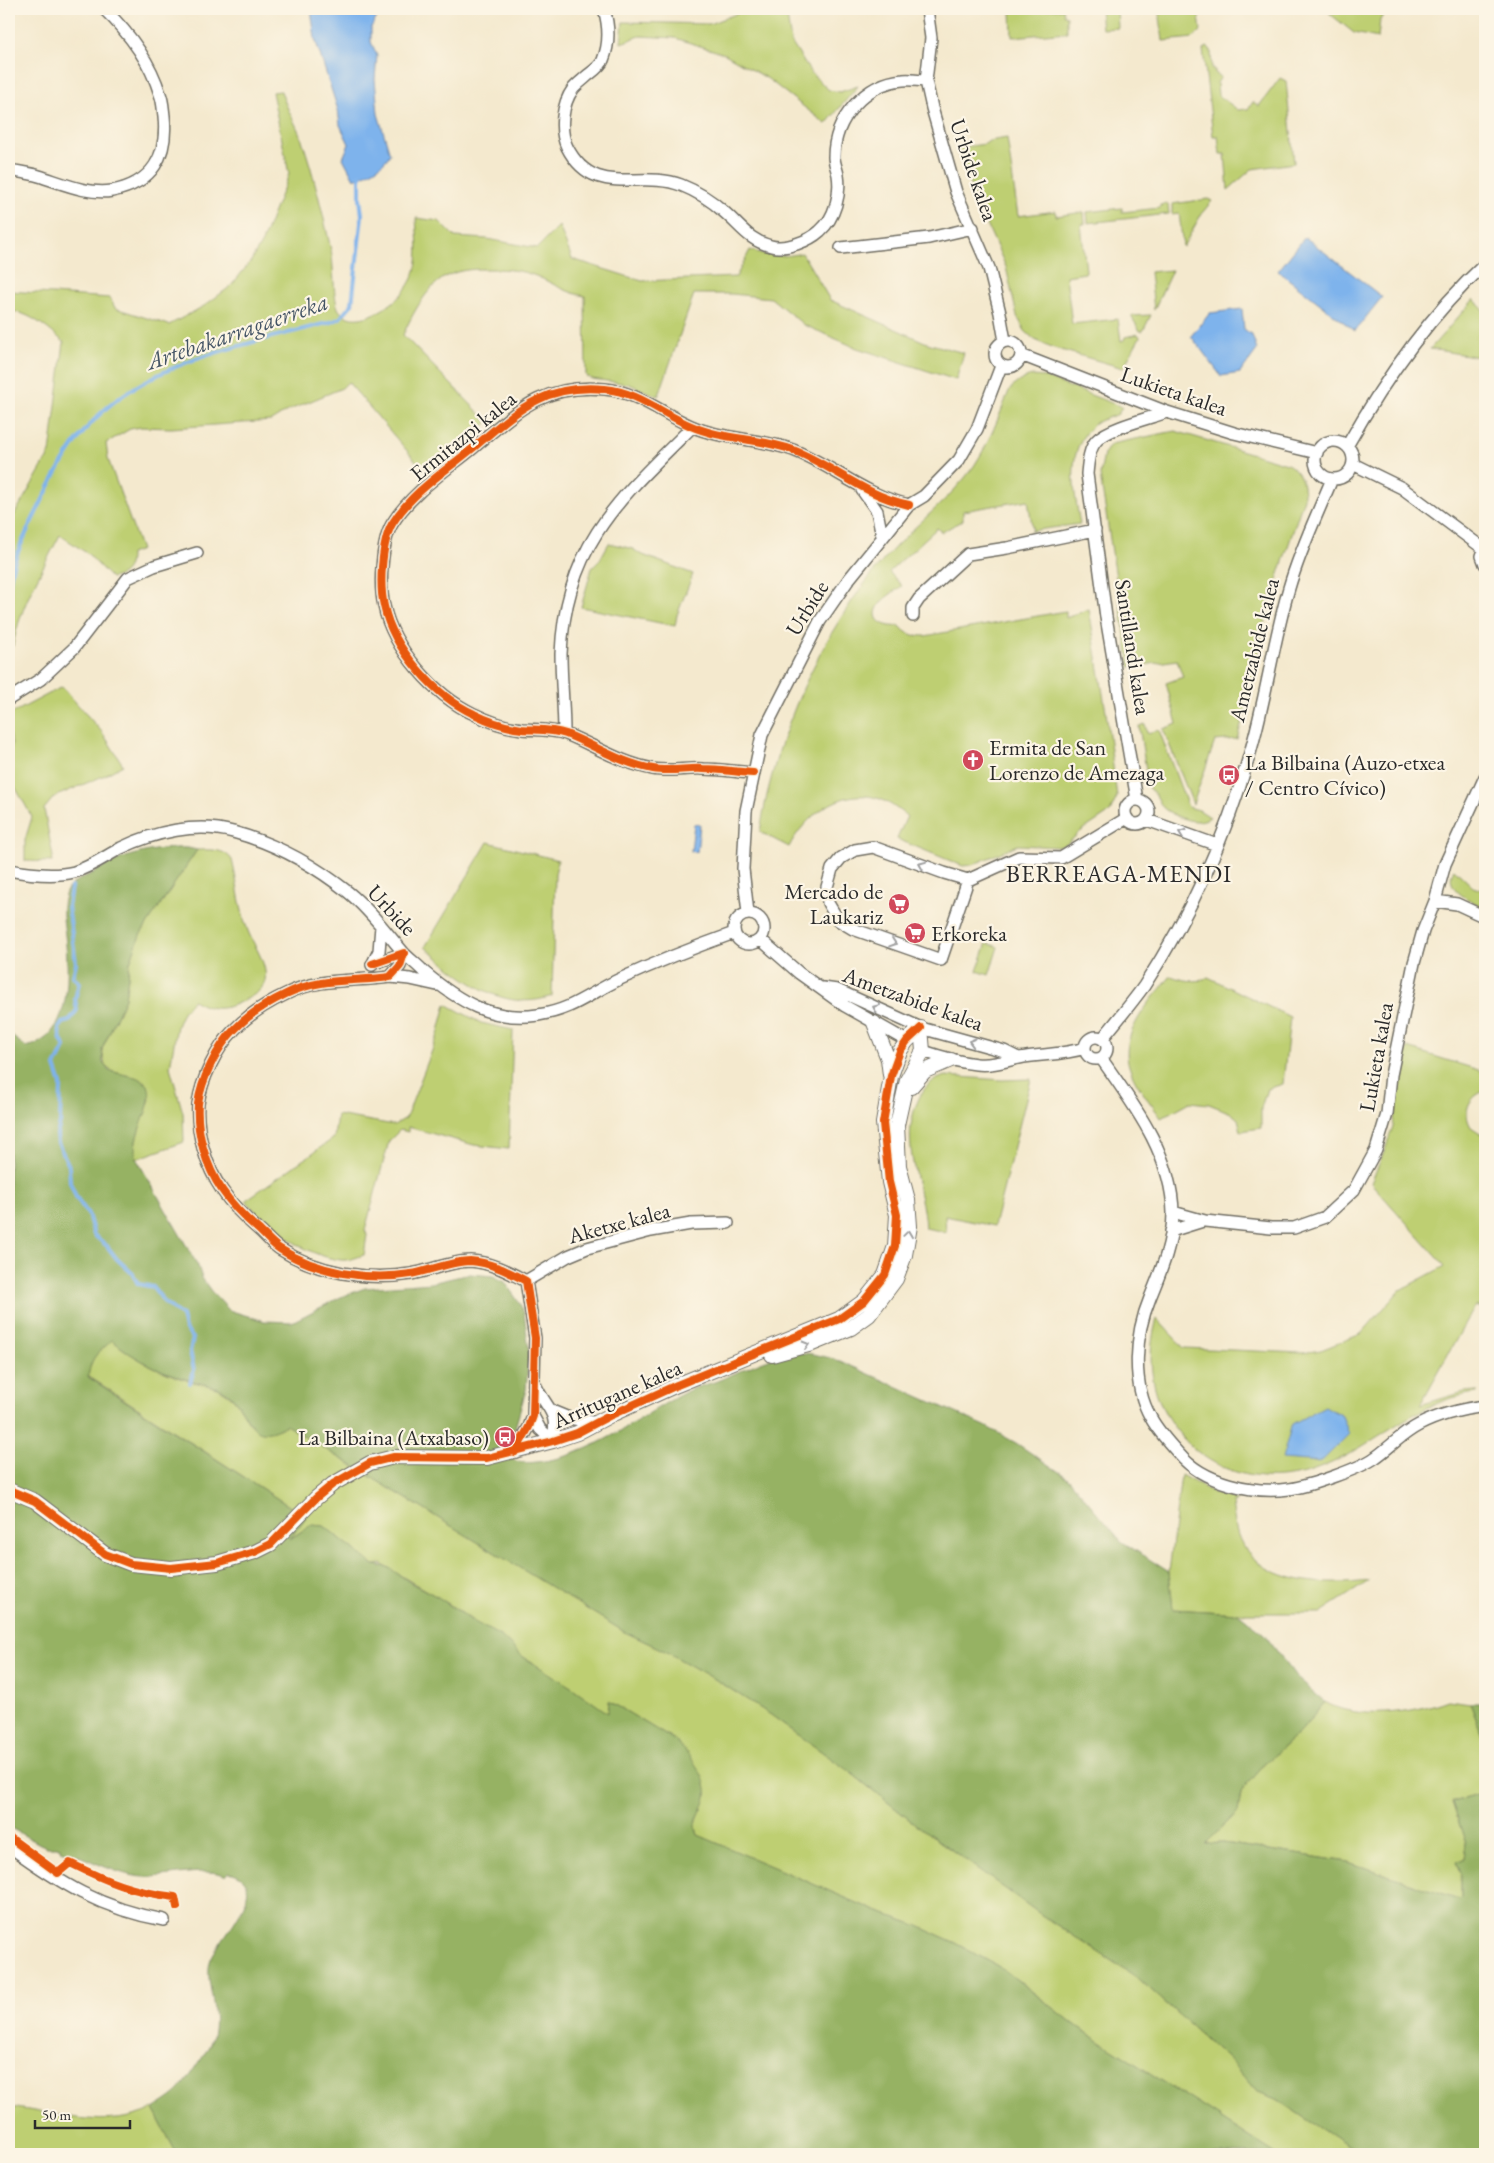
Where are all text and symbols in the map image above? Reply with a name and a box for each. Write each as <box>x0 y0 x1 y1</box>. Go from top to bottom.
street label: Urbide kalea <box>943 115 1005 225</box>
water label: Artebakarragaerreka <box>140 285 332 377</box>
street label: Lukieta kalea <box>1117 359 1231 423</box>
street label: Ermitazpi kalea <box>404 384 522 488</box>
street label: Urbide <box>779 575 835 641</box>
street label: Ametzabide kalea <box>1222 575 1286 726</box>
street label: Santillandi kalea <box>1108 577 1158 717</box>
place label: Ermita de San Lorenzo de Amezaga <box>989 733 1165 787</box>
church icon: Ermita de San Lorenzo de Amezaga <box>961 748 985 772</box>
place label: La Bilbaina (Auzo-etxea / Centro Cívico) <box>1245 748 1445 802</box>
bus stop icon: La Bilbaina (Auzo-etxea / Centro Cívico) <box>1217 763 1241 787</box>
one-way arrow <box>1178 829 1187 839</box>
district label: BERREAGA-MENDI <box>1006 858 1232 889</box>
one-way arrow <box>918 860 927 871</box>
place label: Mercado de Laukariz <box>784 877 884 931</box>
street label: Urbide <box>361 878 423 942</box>
supermarket icon: Mercado de Laukariz <box>887 892 911 916</box>
place label: Erkoreka <box>931 919 1007 948</box>
supermarket icon: Erkoreka <box>903 921 927 945</box>
one-way arrow <box>889 937 897 947</box>
street label: Ametzabide kalea <box>838 960 987 1038</box>
street label: Lukieta kalea <box>1352 1000 1400 1114</box>
one-way arrow <box>872 1003 881 1014</box>
one-way arrow <box>969 1038 977 1048</box>
street label: Aketxe kalea <box>564 1195 674 1251</box>
one-way arrow <box>903 1230 913 1238</box>
one-way arrow <box>801 1341 810 1351</box>
street label: Arritugane kalea <box>547 1353 686 1436</box>
place label: La Bilbaina (Atxabaso) <box>298 1423 489 1452</box>
bus stop icon: La Bilbaina (Atxabaso) <box>493 1425 517 1449</box>
scale bar <box>35 2098 130 2130</box>
text: 50 m <box>42 2105 71 2124</box>

